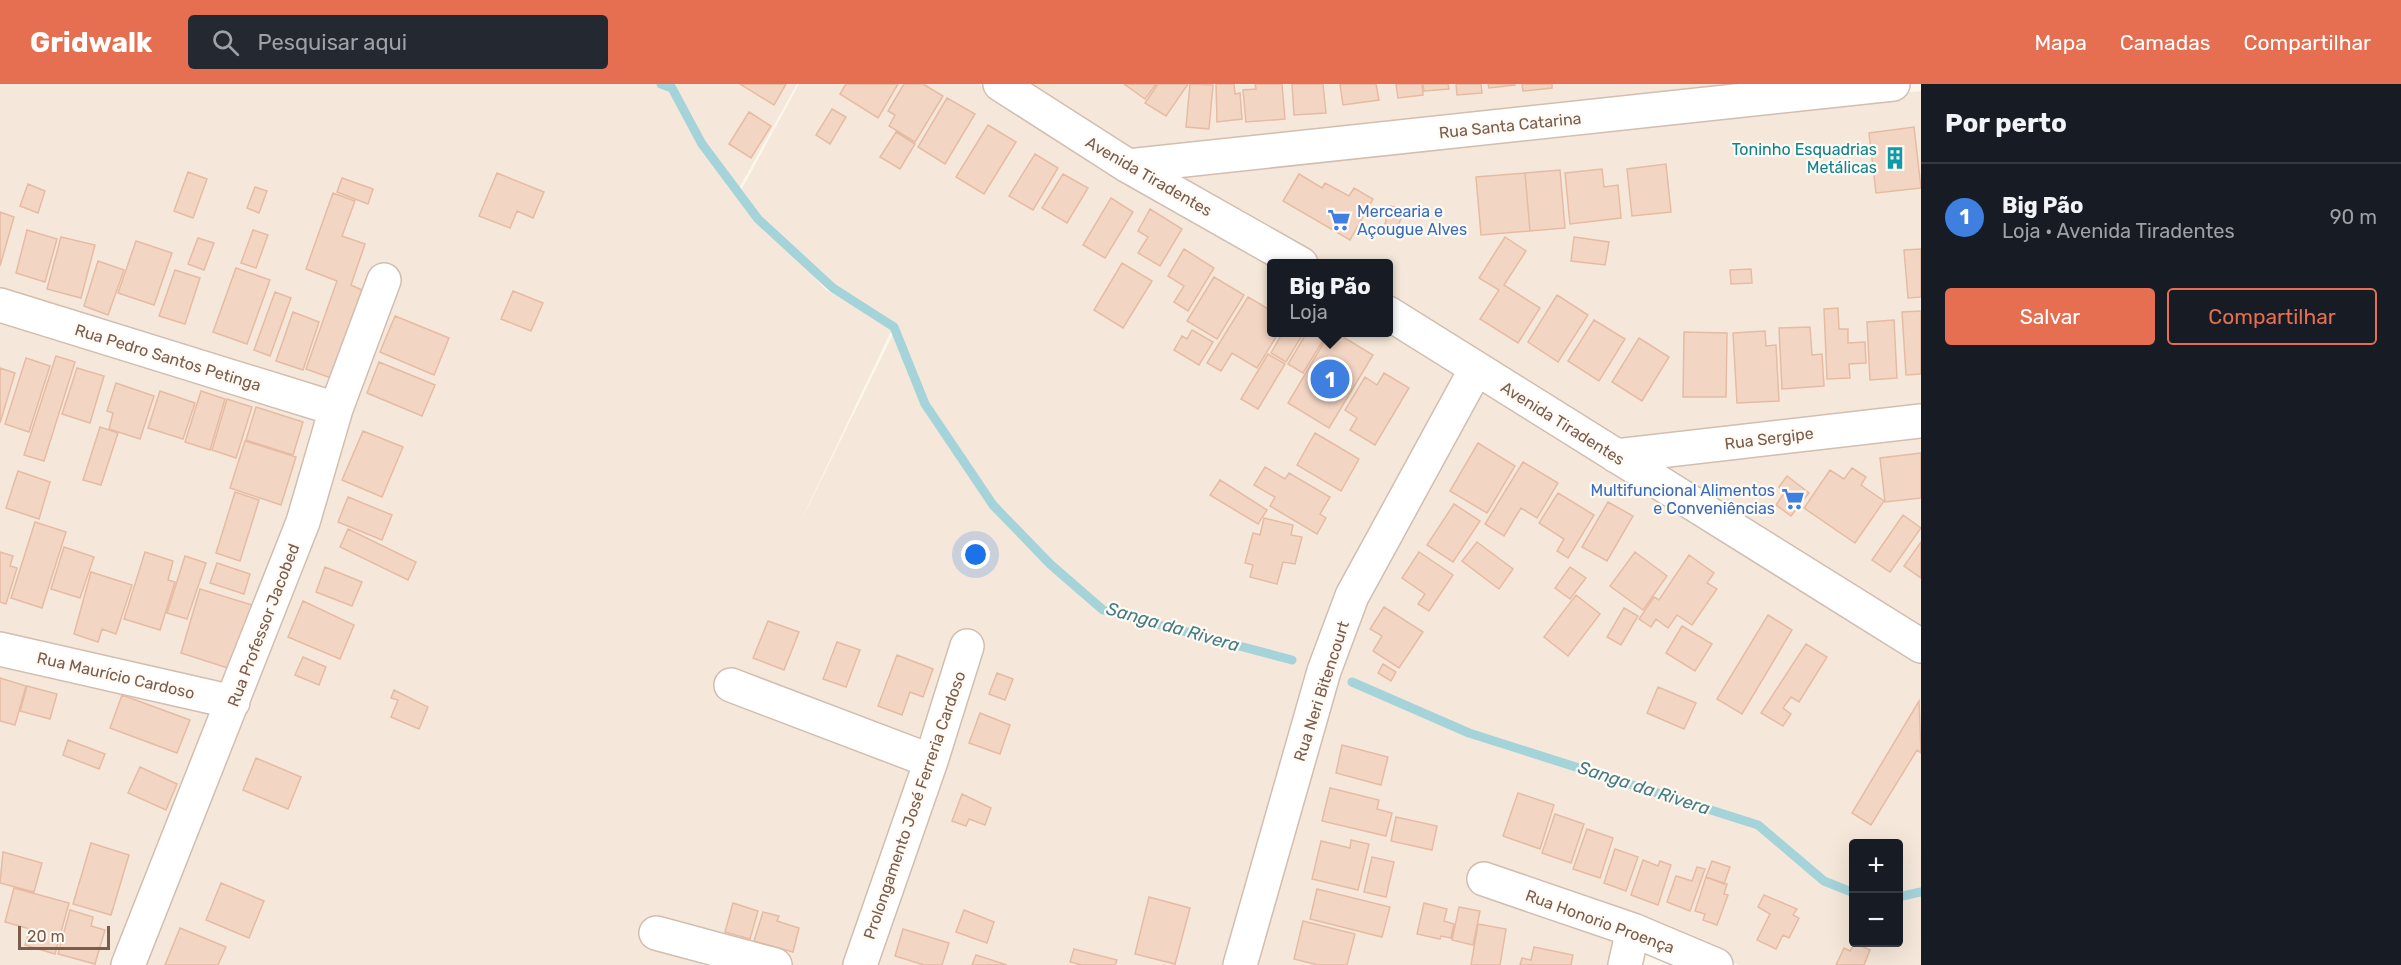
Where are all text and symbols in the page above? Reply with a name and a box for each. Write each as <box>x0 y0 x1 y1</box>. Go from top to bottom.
search box <box>188 15 608 69</box>
text: Gridwalk <box>30 26 152 59</box>
icon: search <box>209 26 242 59</box>
text: Pesquisar aqui <box>257 29 407 56</box>
text: Mapa <box>2034 30 2087 55</box>
text: Camadas <box>2120 30 2210 55</box>
text: Compartilhar <box>2243 30 2371 55</box>
text: Por perto <box>1945 108 2067 139</box>
street label: Rua Santa Catarina <box>1438 109 1582 142</box>
street label: Avenida Tiradentes <box>1082 133 1215 220</box>
place label: Toninho Esquadrias Metálicas <box>1732 140 1877 177</box>
building icon: Toninho Esquadrias Metálicas <box>1882 145 1908 171</box>
text: Big Pão <box>2002 192 2083 219</box>
place label: Mercearia e Açougue Alves <box>1357 202 1467 239</box>
text: 1 <box>1960 205 1969 229</box>
text: 90 m <box>2330 205 2377 229</box>
supermarket icon: Mercearia e Açougue Alves <box>1326 207 1352 233</box>
text: Loja · Avenida Tiradentes <box>2002 219 2235 243</box>
popup <box>1267 259 1393 337</box>
text: Big Pão <box>1289 273 1371 300</box>
button: Salvar <box>1945 288 2155 345</box>
button: Compartilhar <box>2167 288 2377 345</box>
text: Loja <box>1289 300 1328 324</box>
street label: Rua Pedro Santos Petinga <box>72 320 263 395</box>
pin: 1 <box>1310 356 1350 402</box>
street label: Avenida Tiradentes <box>1497 378 1628 469</box>
street label: Rua Sergipe <box>1723 424 1815 453</box>
place label: Multifuncional Alimentos e Conveniências <box>1591 481 1775 518</box>
supermarket icon: Multifuncional Alimentos e Conveniências <box>1780 486 1806 512</box>
your location <box>961 540 990 569</box>
street label: Rua Professor Jacobed <box>224 541 303 709</box>
water label: Sanga da Rivera <box>1104 597 1242 657</box>
street label: Rua Neri Bitencourt <box>1290 619 1353 764</box>
street label: Rua Maurício Cardoso <box>35 648 197 703</box>
street label: Prolongamento José Ferreria Cardoso <box>860 669 969 942</box>
water label: Sanga da Rivera <box>1575 756 1713 820</box>
map controls <box>1849 839 1903 947</box>
button: + <box>1849 839 1903 893</box>
street label: Rua Honorio Proença <box>1523 886 1677 957</box>
button: − <box>1849 893 1903 947</box>
scale bar <box>18 923 110 950</box>
text: 20 m <box>27 927 65 946</box>

